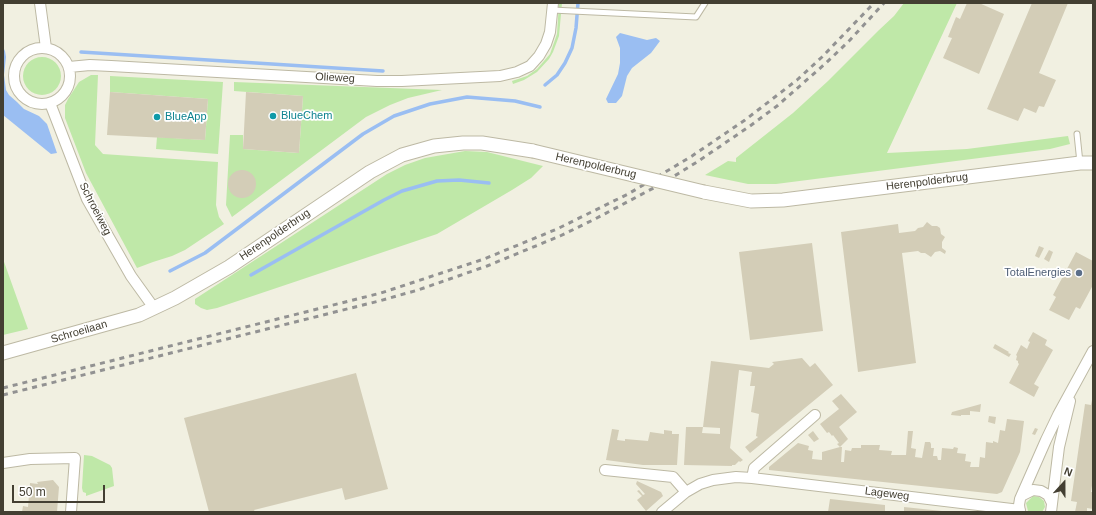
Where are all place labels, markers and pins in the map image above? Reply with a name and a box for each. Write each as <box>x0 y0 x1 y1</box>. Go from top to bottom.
place label: BlueChem <box>281 109 332 123</box>
place label: BlueApp <box>165 110 207 124</box>
marker: BlueChem <box>268 111 278 121</box>
marker: BlueApp <box>152 112 162 122</box>
place label: TotalEnergies <box>1004 266 1071 280</box>
marker: TotalEnergies <box>1074 268 1084 278</box>

